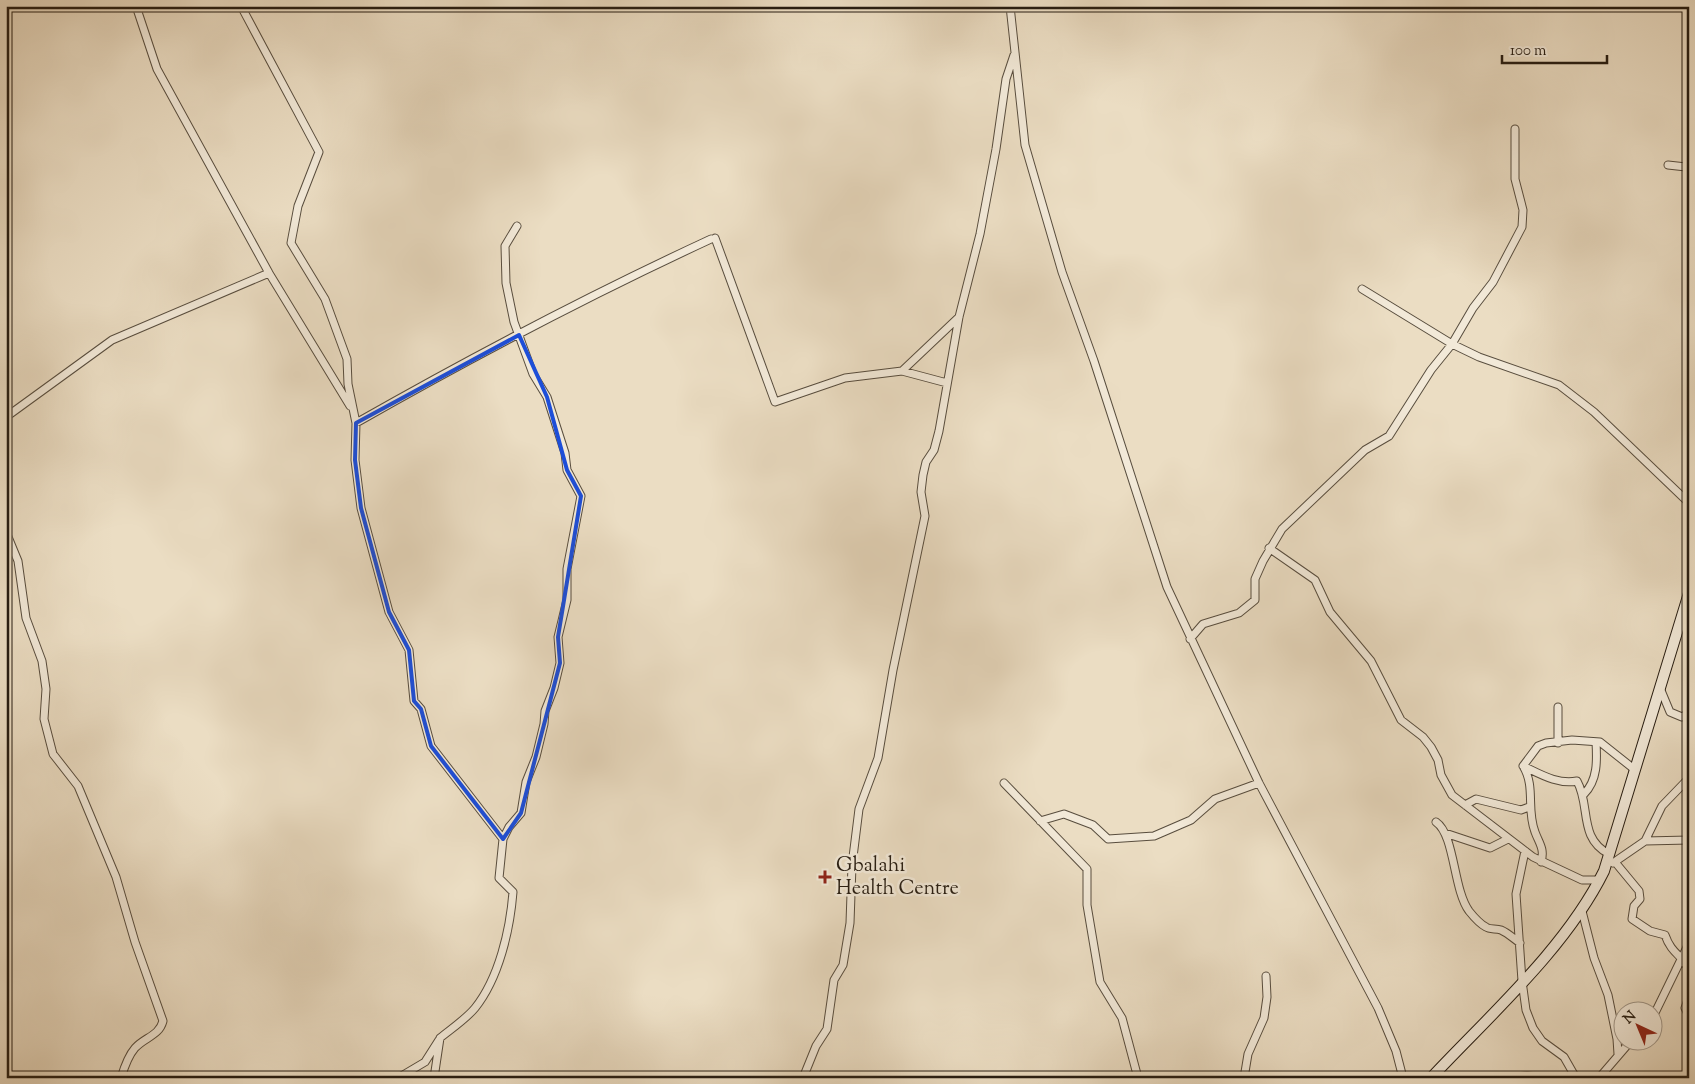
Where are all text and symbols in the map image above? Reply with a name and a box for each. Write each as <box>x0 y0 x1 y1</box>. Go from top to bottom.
scale bar <box>1502 32 1608 64</box>
text: 100 m <box>1510 41 1547 62</box>
place label: Gbalahi Health Centre <box>836 852 959 904</box>
marker: Gbalahi Health Centre <box>818 870 832 884</box>
north arrow <box>1612 1002 1662 1052</box>
text: N <box>1619 1007 1641 1029</box>

